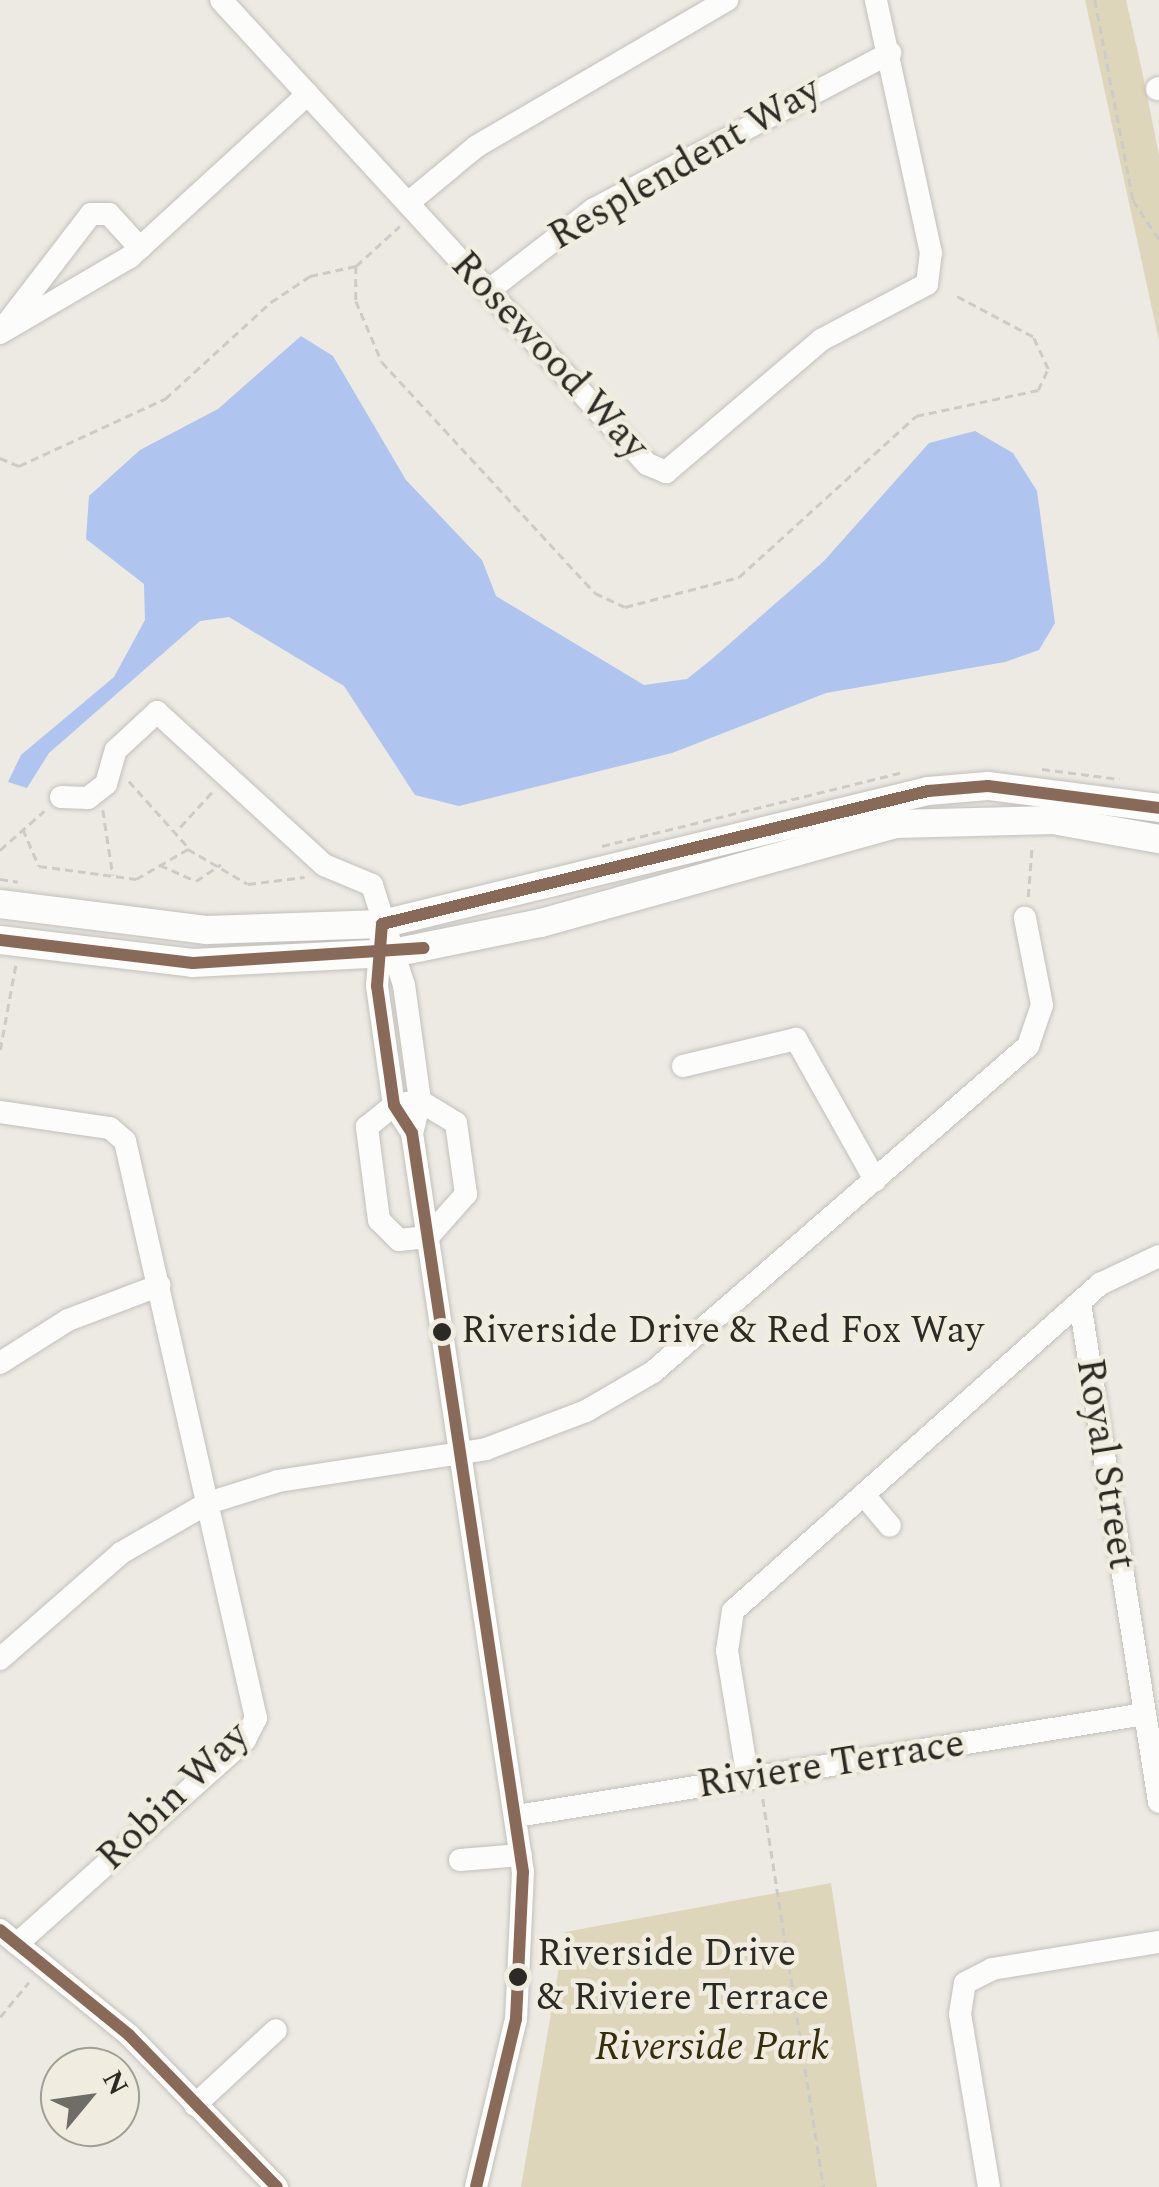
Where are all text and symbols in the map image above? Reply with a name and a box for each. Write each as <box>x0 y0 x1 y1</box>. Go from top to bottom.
street label: Resplendent Way <box>540 67 830 261</box>
street label: Rosewood Way <box>440 242 658 470</box>
place label: Riverside Drive & Red Fox Way <box>461 1309 984 1355</box>
marker: Riverside Drive & Red Fox Way <box>432 1322 452 1342</box>
street label: Royal Street <box>1065 1355 1145 1573</box>
street label: Robin Way <box>88 1713 260 1881</box>
street label: Riviere Terrace <box>694 1720 968 1810</box>
place label: Riverside Drive & Riviere Terrace <box>537 1932 829 2022</box>
marker: Riverside Drive & Riviere Terrace <box>508 1967 528 1987</box>
park label: Riverside Park <box>595 2024 829 2072</box>
north arrow <box>40 2047 140 2147</box>
text: N <box>91 2063 139 2104</box>

